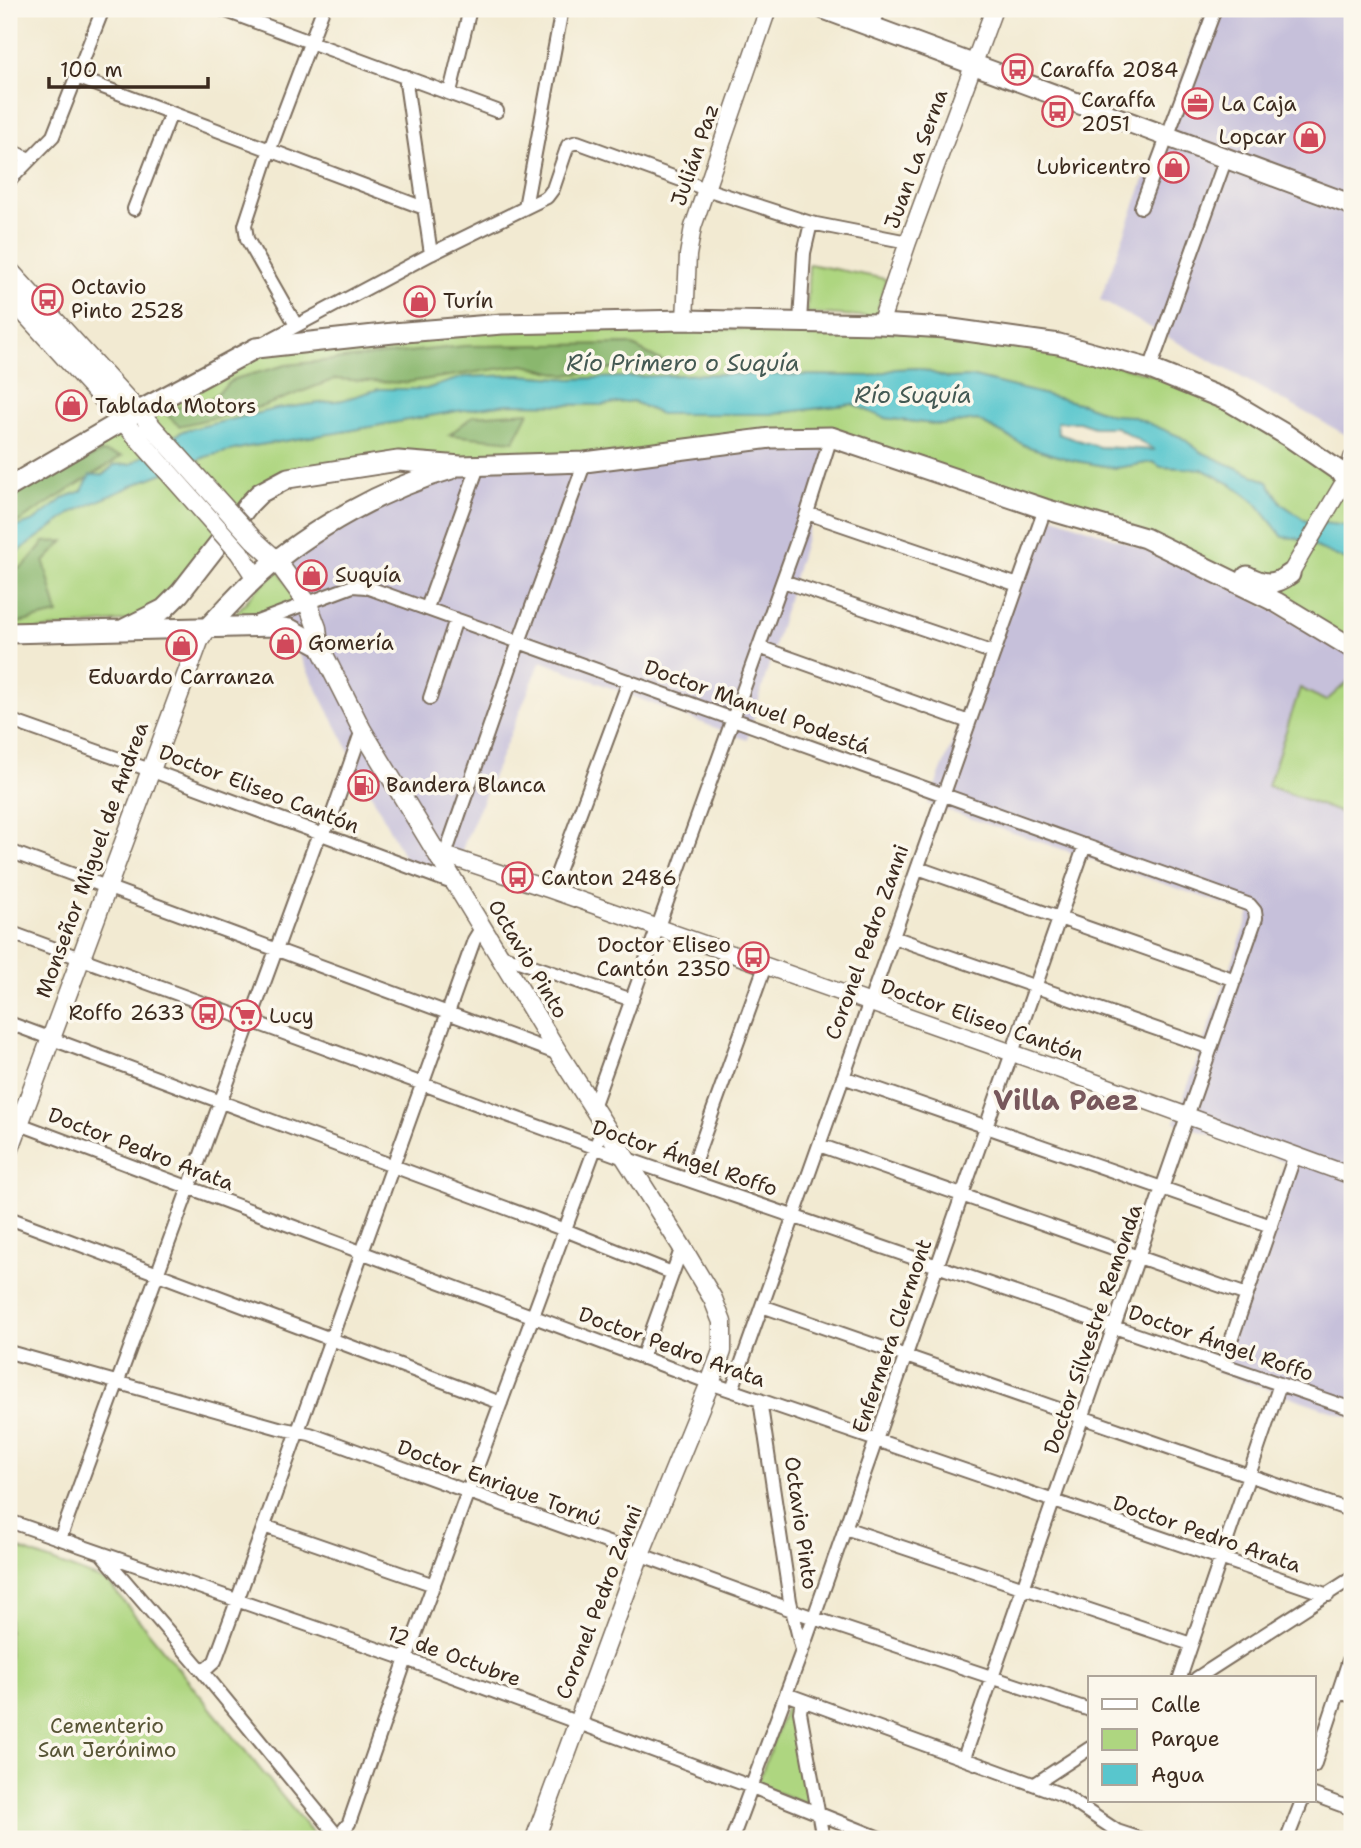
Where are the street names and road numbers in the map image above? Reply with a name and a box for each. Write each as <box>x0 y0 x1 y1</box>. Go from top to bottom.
street label: Juan La Serna <box>878 85 954 233</box>
street label: Julián Paz <box>664 100 726 210</box>
street label: Doctor Manuel Podestá <box>640 653 874 761</box>
street label: Monseñor Miguel de Andrea <box>29 718 155 1002</box>
street label: Doctor Eliseo Cantón <box>155 738 363 840</box>
street label: Coronel Pedro Zanni <box>819 840 915 1044</box>
street label: Octavio Pinto <box>481 894 575 1024</box>
street label: Doctor Eliseo Cantón <box>877 972 1087 1068</box>
street label: Doctor Pedro Arata <box>44 1101 238 1197</box>
street label: Doctor Ángel Roffo <box>589 1112 782 1203</box>
street label: Doctor Silvestre Remonda <box>1037 1200 1149 1458</box>
street label: Enfermera Clermont <box>846 1235 938 1437</box>
street label: Doctor Ángel Roffo <box>1125 1297 1318 1388</box>
street label: Doctor Pedro Arata <box>575 1300 769 1394</box>
street label: Doctor Enrique Tornú <box>393 1433 605 1533</box>
street label: Octavio Pinto <box>778 1455 824 1591</box>
street label: Doctor Pedro Arata <box>1109 1489 1305 1579</box>
street label: Coronel Pedro Zanni <box>549 1501 649 1703</box>
street label: 12 de Octubre <box>383 1619 525 1693</box>

